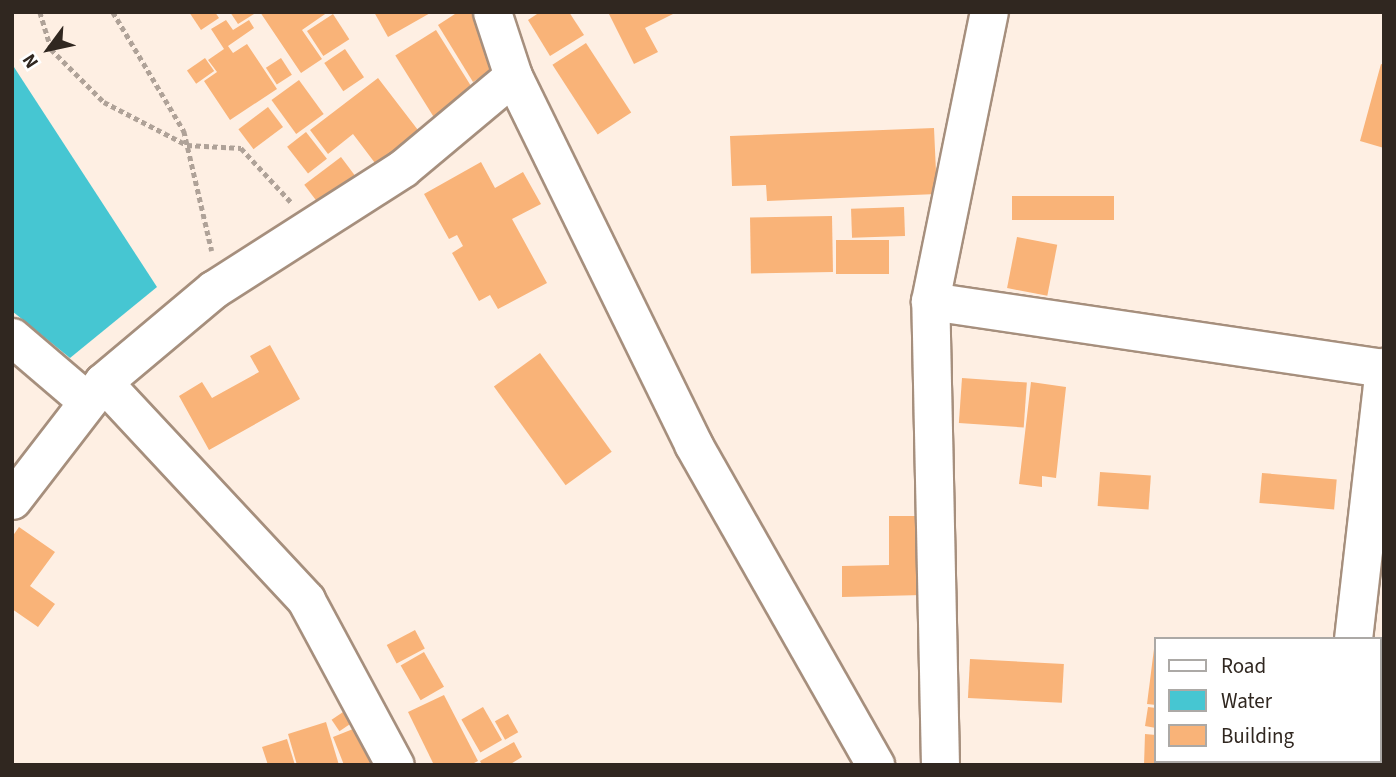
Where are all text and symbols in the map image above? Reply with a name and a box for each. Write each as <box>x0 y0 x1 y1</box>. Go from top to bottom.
north arrow <box>14 14 84 84</box>
text: N <box>16 48 46 73</box>
legend <box>1154 637 1382 763</box>
text: Road <box>1221 651 1266 681</box>
text: Water <box>1221 686 1272 716</box>
text: Building <box>1221 721 1294 751</box>

